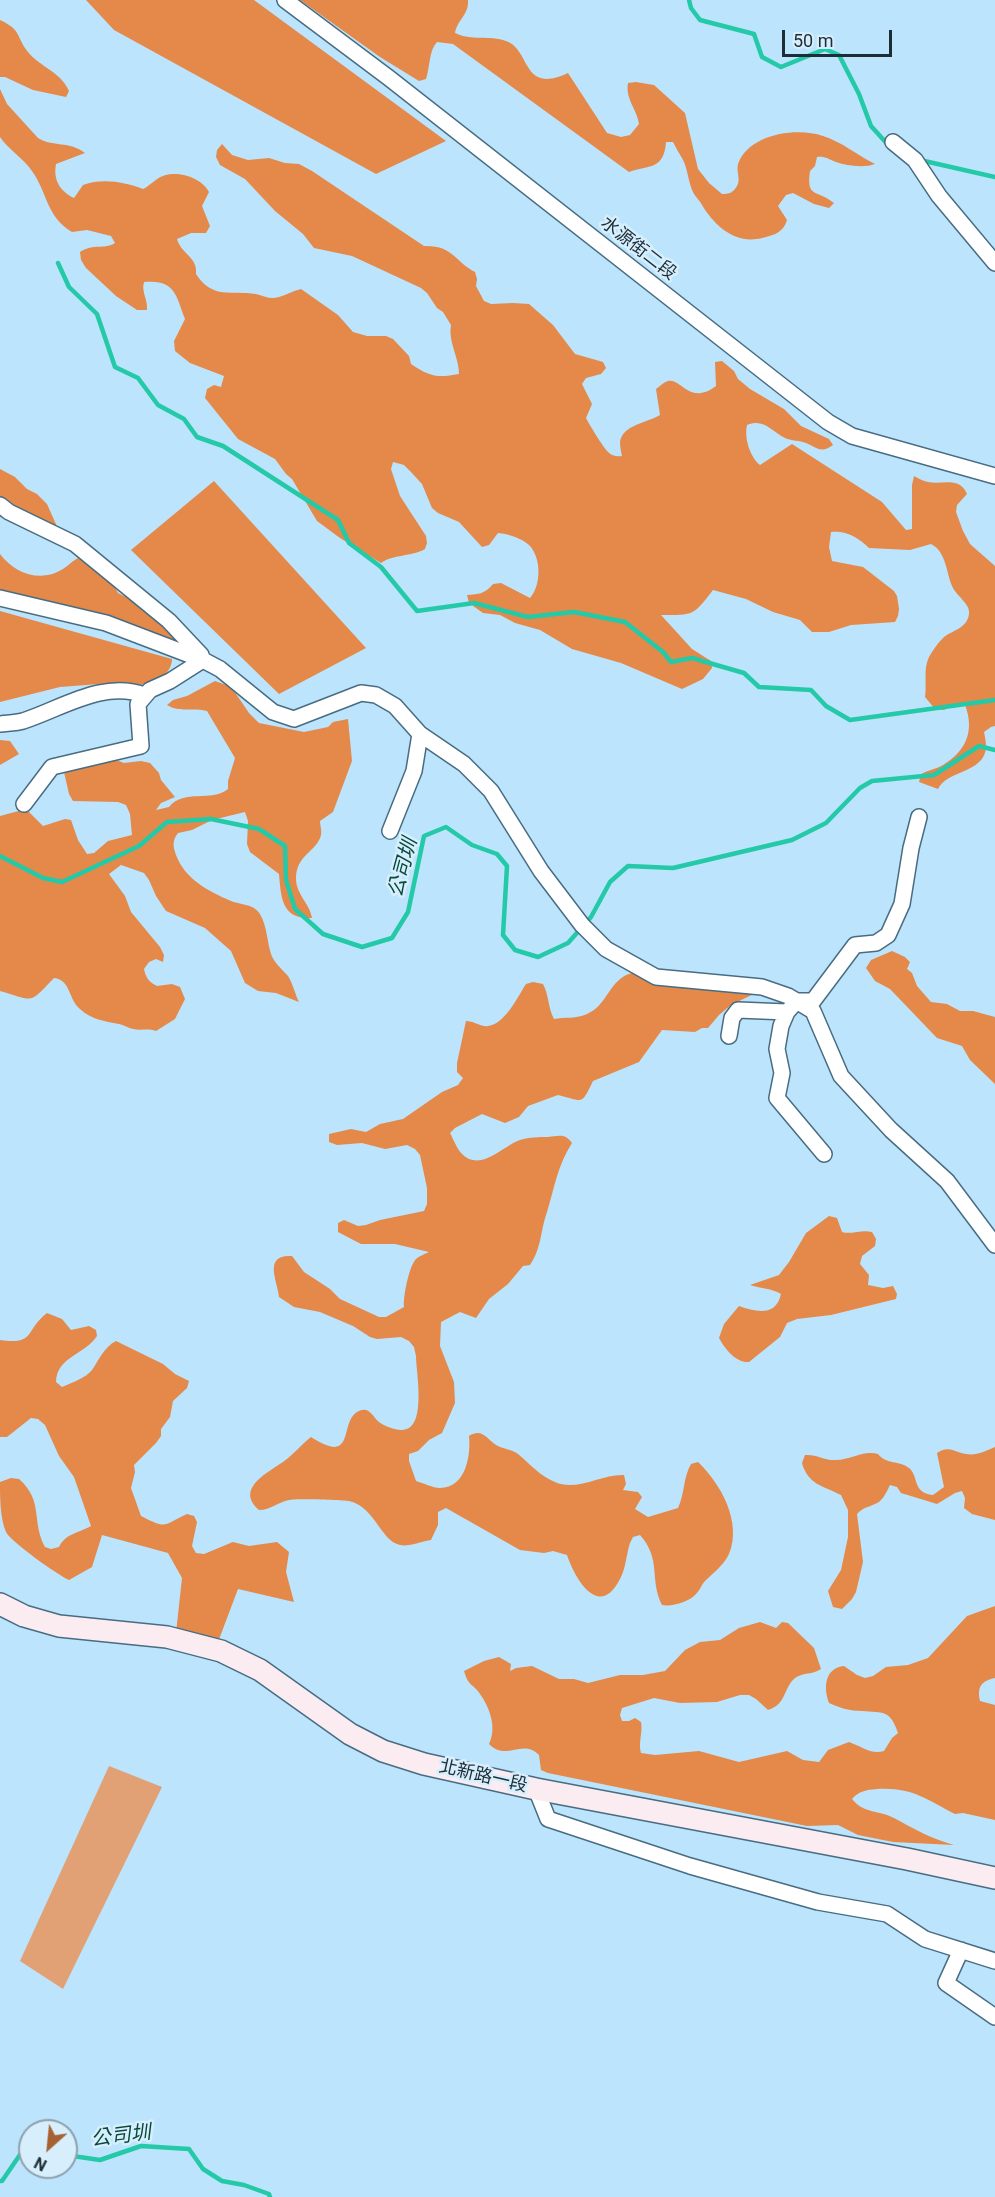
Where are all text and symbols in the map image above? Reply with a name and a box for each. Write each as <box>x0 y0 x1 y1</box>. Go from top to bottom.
scale bar <box>785 18 894 56</box>
text: 50 m <box>793 30 833 51</box>
street label: 水源街二段 <box>596 213 680 285</box>
water label: 公司圳 <box>385 836 423 900</box>
street label: 北新路一段 <box>437 1756 529 1798</box>
north arrow <box>18 2119 78 2179</box>
water label: 公司圳 <box>90 2121 152 2153</box>
text: N <box>31 2153 50 2175</box>

